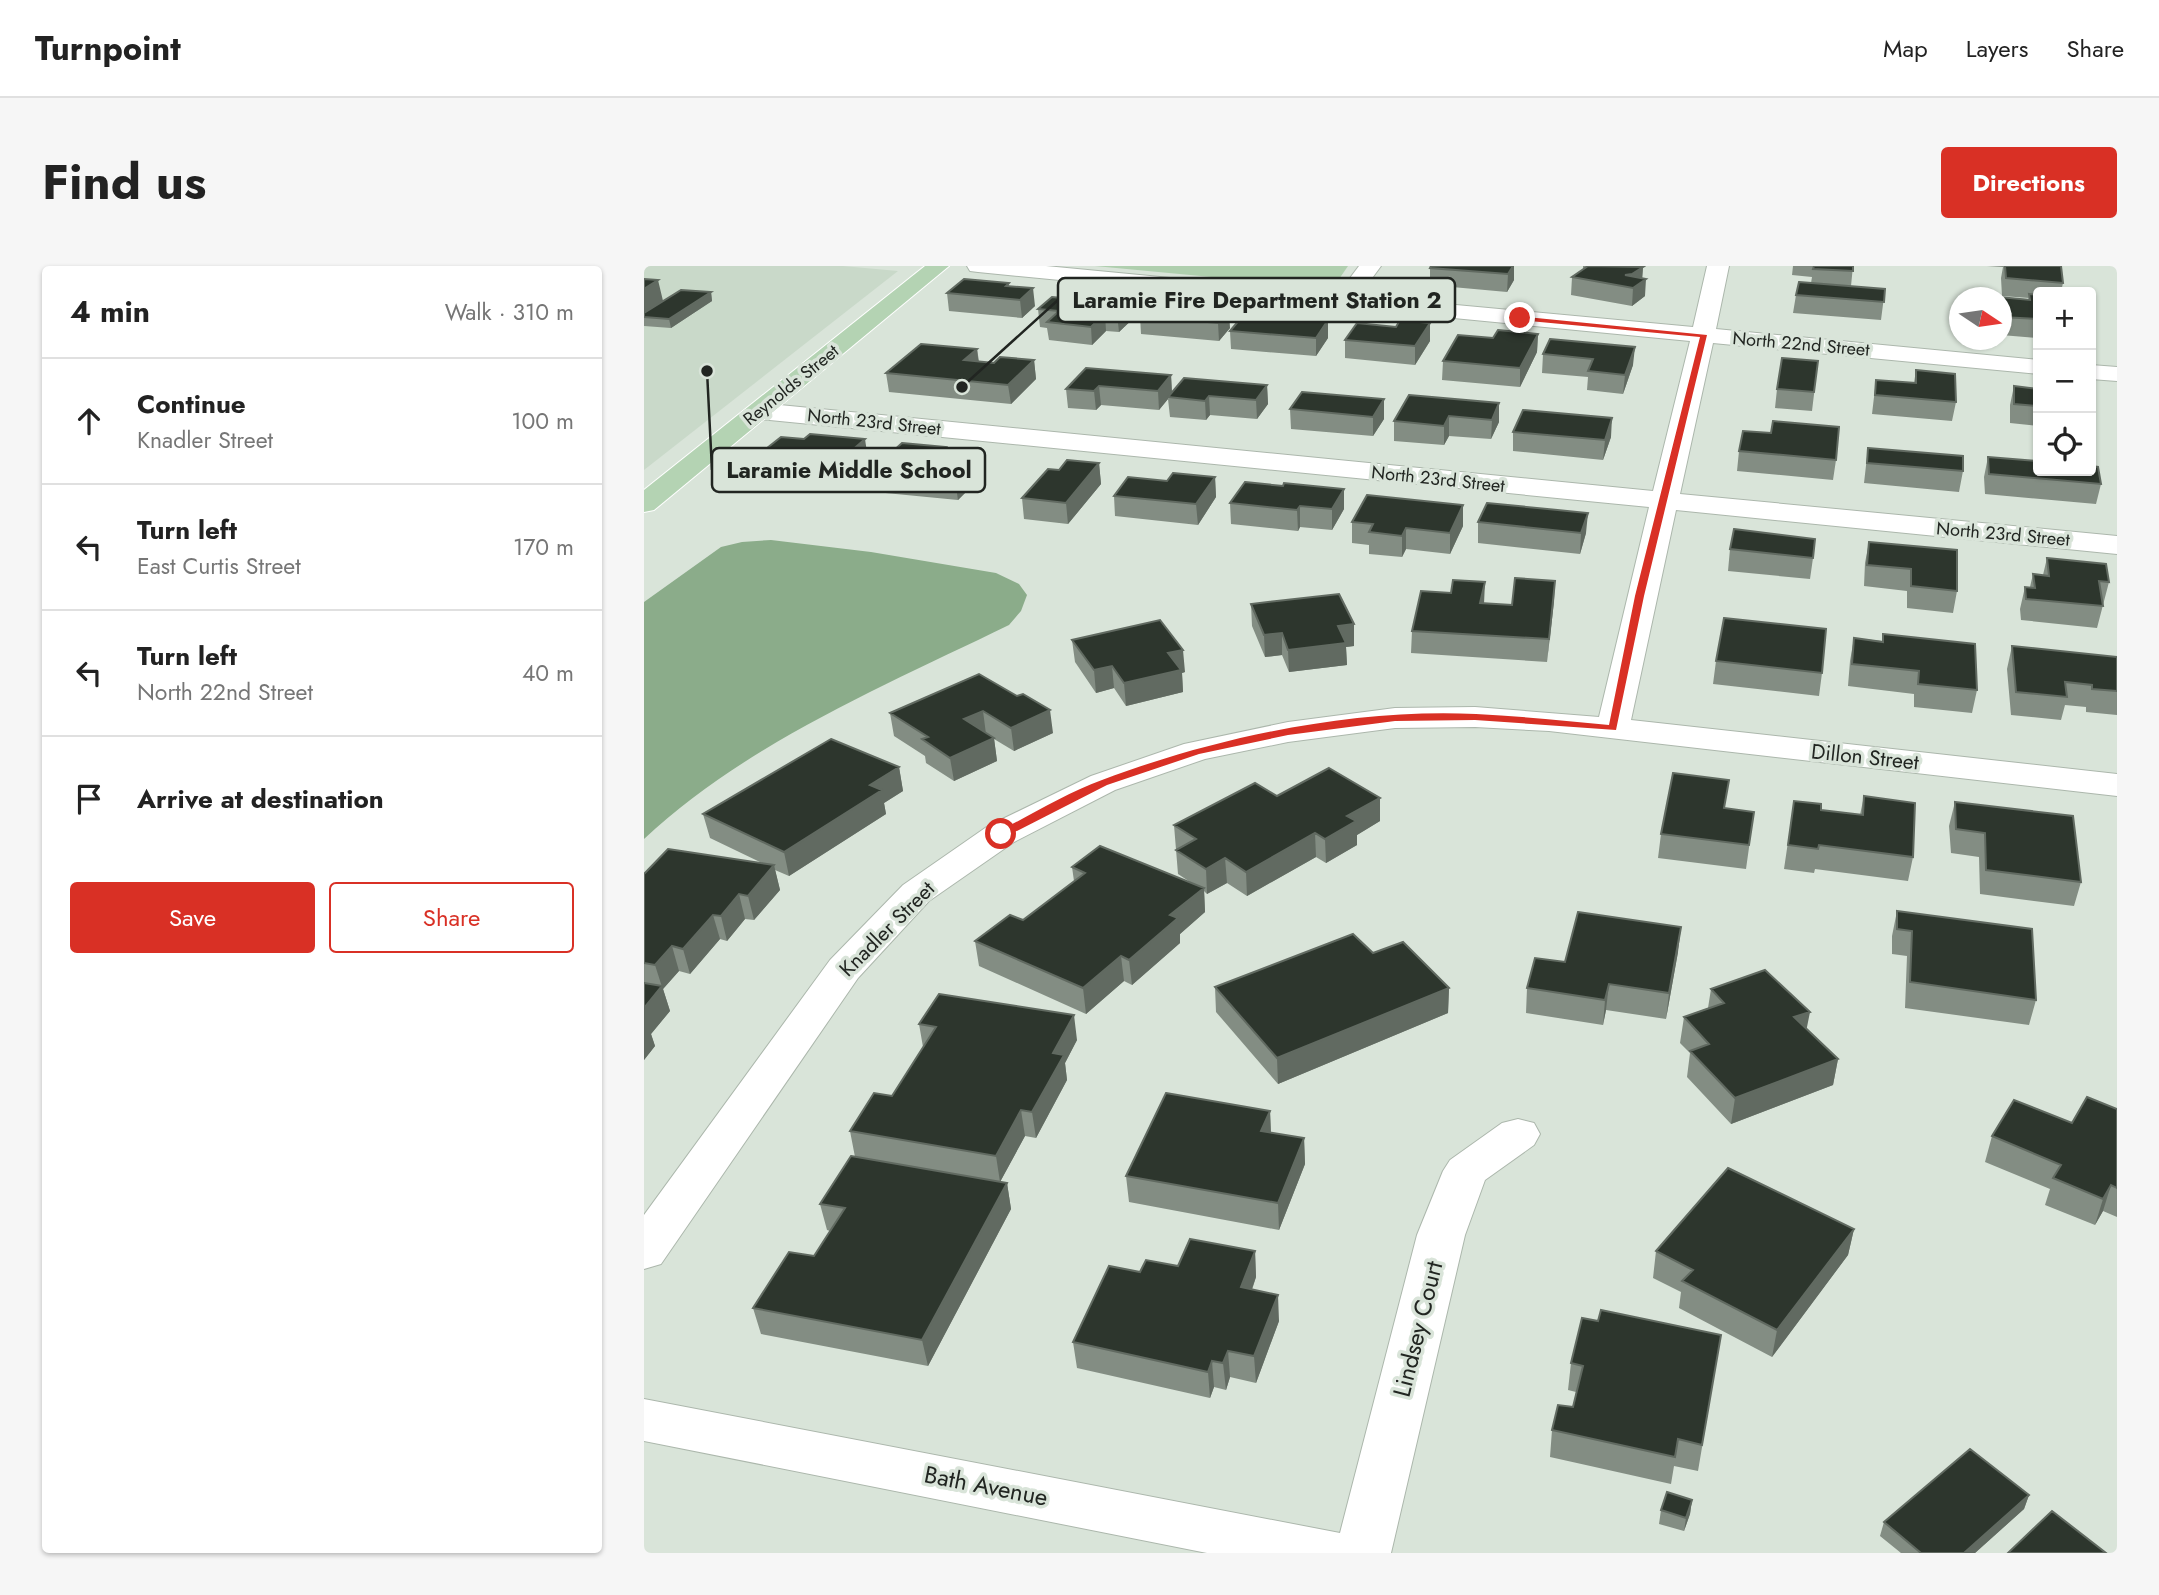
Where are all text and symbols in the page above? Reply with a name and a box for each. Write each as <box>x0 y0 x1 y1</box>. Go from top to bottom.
text: Turnpoint <box>35 25 181 72</box>
text: Map <box>1883 31 1928 66</box>
text: Layers <box>1966 31 2028 66</box>
text: Share <box>2066 31 2124 66</box>
text: Find us <box>42 147 206 217</box>
button: Directions <box>1941 147 2117 218</box>
callout: Laramie Fire Department Station 2 <box>1058 278 1455 322</box>
text: Laramie Fire Department Station 2 <box>1072 283 1442 317</box>
north arrow <box>1949 287 2012 350</box>
map controls <box>2033 287 2096 476</box>
button: + <box>2033 287 2096 350</box>
text: 4 min <box>70 290 150 333</box>
text: Walk · 310 m <box>445 295 574 329</box>
route end <box>1504 302 1535 333</box>
street label: North 22nd Street <box>1731 325 1871 363</box>
street label: Reynolds Street <box>738 338 845 432</box>
button: − <box>2033 350 2096 413</box>
text: Continue <box>137 385 246 423</box>
icon: ahead <box>70 402 108 440</box>
street label: North 23rd Street <box>806 402 943 442</box>
text: 100 m <box>511 404 574 438</box>
button: locate <box>2033 413 2096 476</box>
text: Knadler Street <box>137 423 273 457</box>
callout: Laramie Middle School <box>712 448 985 492</box>
text: Laramie Middle School <box>726 453 972 487</box>
street label: North 23rd Street <box>1370 459 1507 499</box>
text: Turn left <box>137 511 237 549</box>
street label: North 23rd Street <box>1935 515 2072 553</box>
icon: left <box>70 528 108 566</box>
text: 170 m <box>513 530 574 564</box>
text: East Curtis Street <box>137 549 301 583</box>
text: Turn left <box>137 637 237 675</box>
icon: left <box>70 654 108 692</box>
text: 40 m <box>522 656 574 690</box>
text: North 22nd Street <box>137 675 313 709</box>
street label: Dillon Street <box>1810 736 1920 778</box>
icon: arrive <box>70 780 108 818</box>
text: Arrive at destination <box>137 780 384 818</box>
route start <box>985 818 1016 849</box>
street label: Knadler Street <box>832 874 942 984</box>
button: Save <box>70 882 315 953</box>
button: Share <box>329 882 574 953</box>
street label: Lindsey Court <box>1384 1257 1451 1400</box>
street label: Bath Avenue <box>921 1456 1051 1515</box>

